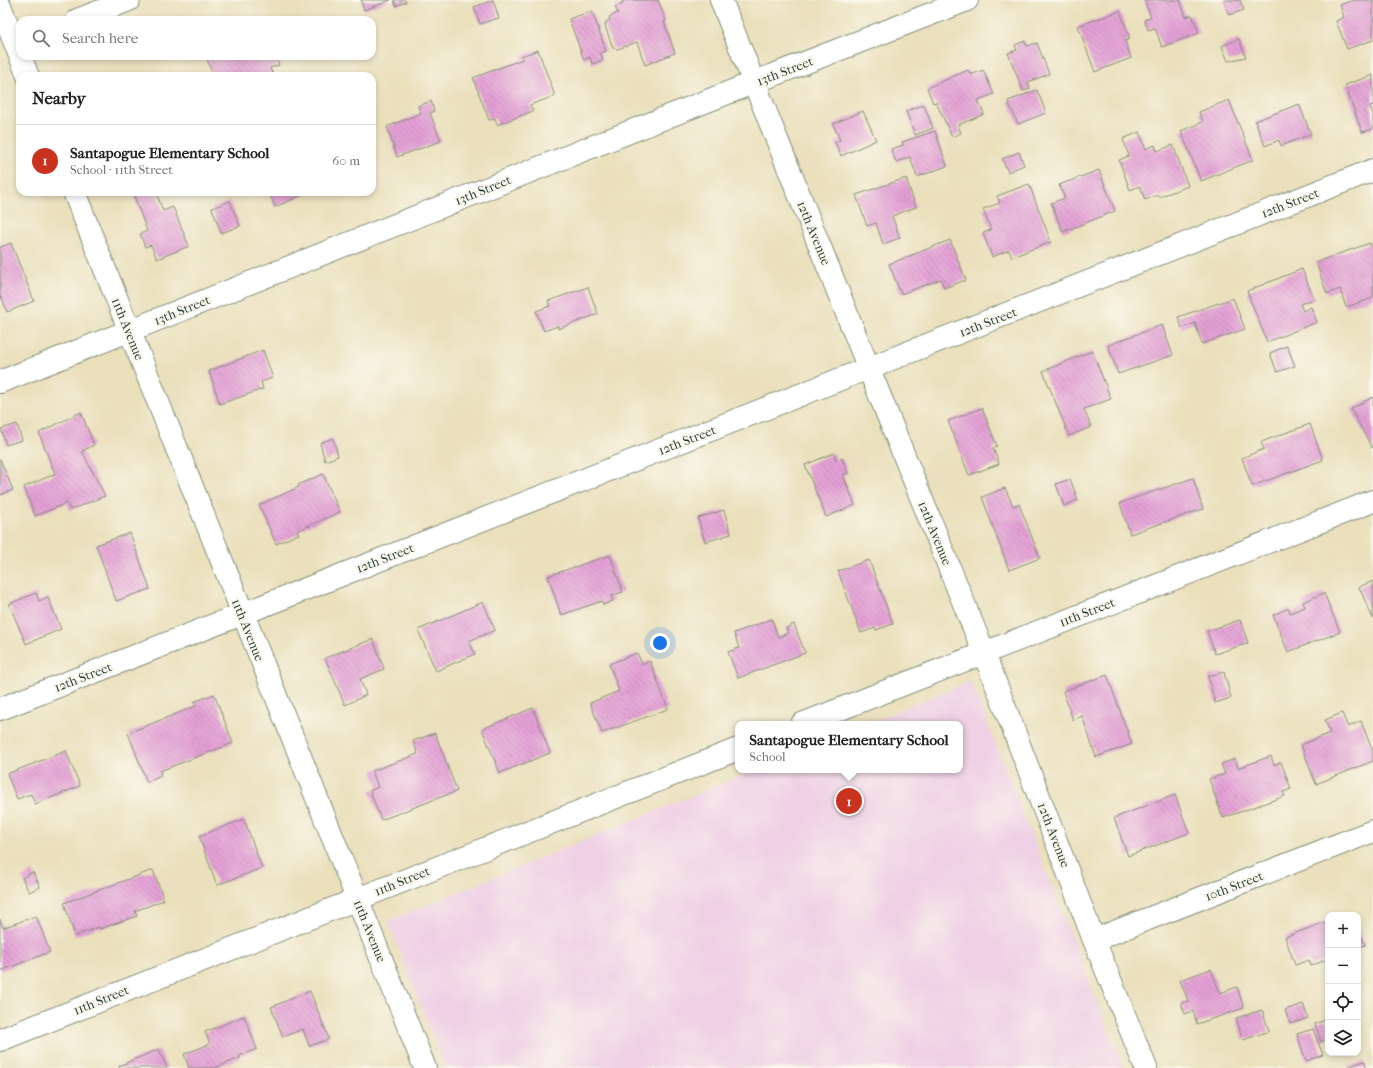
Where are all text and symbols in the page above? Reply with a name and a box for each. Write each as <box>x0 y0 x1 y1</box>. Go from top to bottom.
search box <box>16 16 376 60</box>
icon: search <box>30 27 52 49</box>
text: Search here <box>62 29 138 47</box>
street label: 13th Street <box>755 53 816 89</box>
text: Nearby <box>32 88 86 108</box>
text: Santapogue Elementary School <box>70 144 269 162</box>
text: 1 <box>43 153 47 168</box>
text: 60 m <box>332 153 360 168</box>
text: School · 11th Street <box>70 162 173 177</box>
street label: 13th Street <box>453 172 513 208</box>
street label: 12th Street <box>1259 185 1321 221</box>
street label: 12th Avenue <box>794 199 834 268</box>
street label: 13th Street <box>152 292 212 328</box>
street label: 11th Avenue <box>109 296 148 363</box>
street label: 12th Street <box>957 304 1019 340</box>
street label: 12th Street <box>656 422 718 458</box>
street label: 12th Avenue <box>915 499 955 568</box>
street label: 12th Street <box>354 540 416 576</box>
street label: 11th Street <box>1057 594 1117 629</box>
street label: 11th Avenue <box>229 597 268 664</box>
your location <box>650 633 670 653</box>
street label: 12th Street <box>52 659 114 695</box>
popup <box>735 721 963 773</box>
text: Santapogue Elementary School <box>749 731 949 749</box>
text: School <box>749 749 786 764</box>
pin: 1 <box>836 786 862 816</box>
street label: 12th Avenue <box>1035 801 1073 870</box>
street label: 11th Street <box>372 863 432 899</box>
street label: 10th Street <box>1203 868 1265 904</box>
street label: 11th Avenue <box>351 898 390 965</box>
map controls <box>1325 912 1361 1056</box>
button: + <box>1325 912 1361 948</box>
button: − <box>1325 948 1361 984</box>
street label: 11th Street <box>71 982 131 1018</box>
button: locate <box>1325 984 1361 1020</box>
button: layers <box>1325 1020 1361 1056</box>

